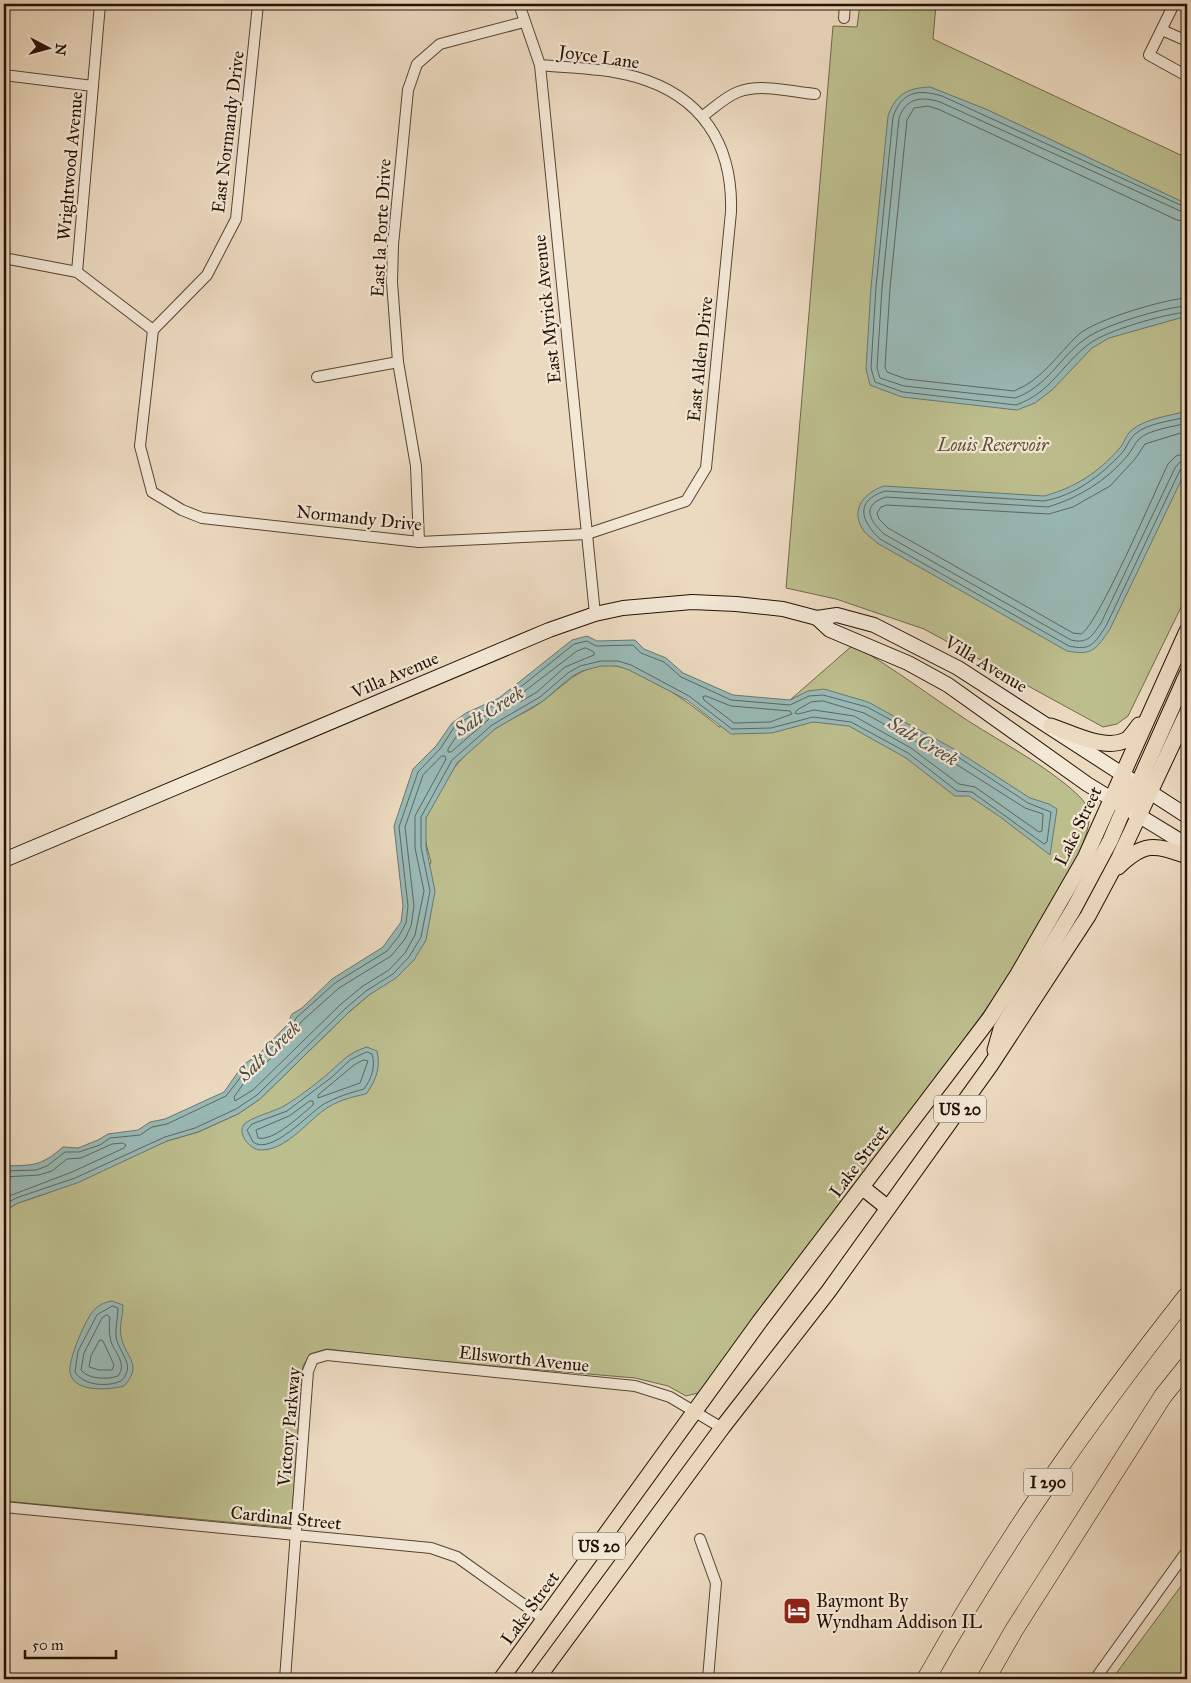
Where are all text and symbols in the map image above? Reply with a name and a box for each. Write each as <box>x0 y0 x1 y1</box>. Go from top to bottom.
north arrow <box>22 22 72 72</box>
street label: Joyce Lane <box>555 40 641 75</box>
text: N <box>51 43 70 56</box>
street label: East Normandy Drive <box>207 50 249 214</box>
street label: Wrightwood Avenue <box>53 90 88 242</box>
street label: East la Porte Drive <box>366 158 396 298</box>
street label: East Myrick Avenue <box>528 234 566 384</box>
street label: East Alden Drive <box>682 295 718 423</box>
park label: Louis Reservoir <box>937 434 1050 456</box>
street label: Normandy Drive <box>295 500 423 536</box>
street label: Villa Avenue <box>940 630 1031 697</box>
street label: Villa Avenue <box>347 647 442 704</box>
water label: Salt Creek <box>449 680 528 742</box>
water label: Salt Creek <box>883 711 963 771</box>
street label: Lake Street <box>1049 782 1107 869</box>
water label: Salt Creek <box>232 1016 306 1087</box>
road number: US 20 <box>934 1096 986 1122</box>
street label: Lake Street <box>825 1120 894 1202</box>
street label: Ellsworth Avenue <box>458 1341 590 1377</box>
street label: Victory Parkway <box>273 1366 305 1489</box>
road number: I 290 <box>1024 1468 1072 1495</box>
street label: Cardinal Street <box>229 1501 343 1535</box>
road number: US 20 <box>573 1532 625 1560</box>
street label: Lake Street <box>496 1567 564 1649</box>
place label: Baymont By Wyndham Addison IL <box>816 1590 983 1633</box>
hotel icon: Baymont By Wyndham Addison IL <box>782 1596 812 1626</box>
scale bar <box>25 1628 116 1660</box>
text: 50 m <box>32 1636 64 1654</box>

